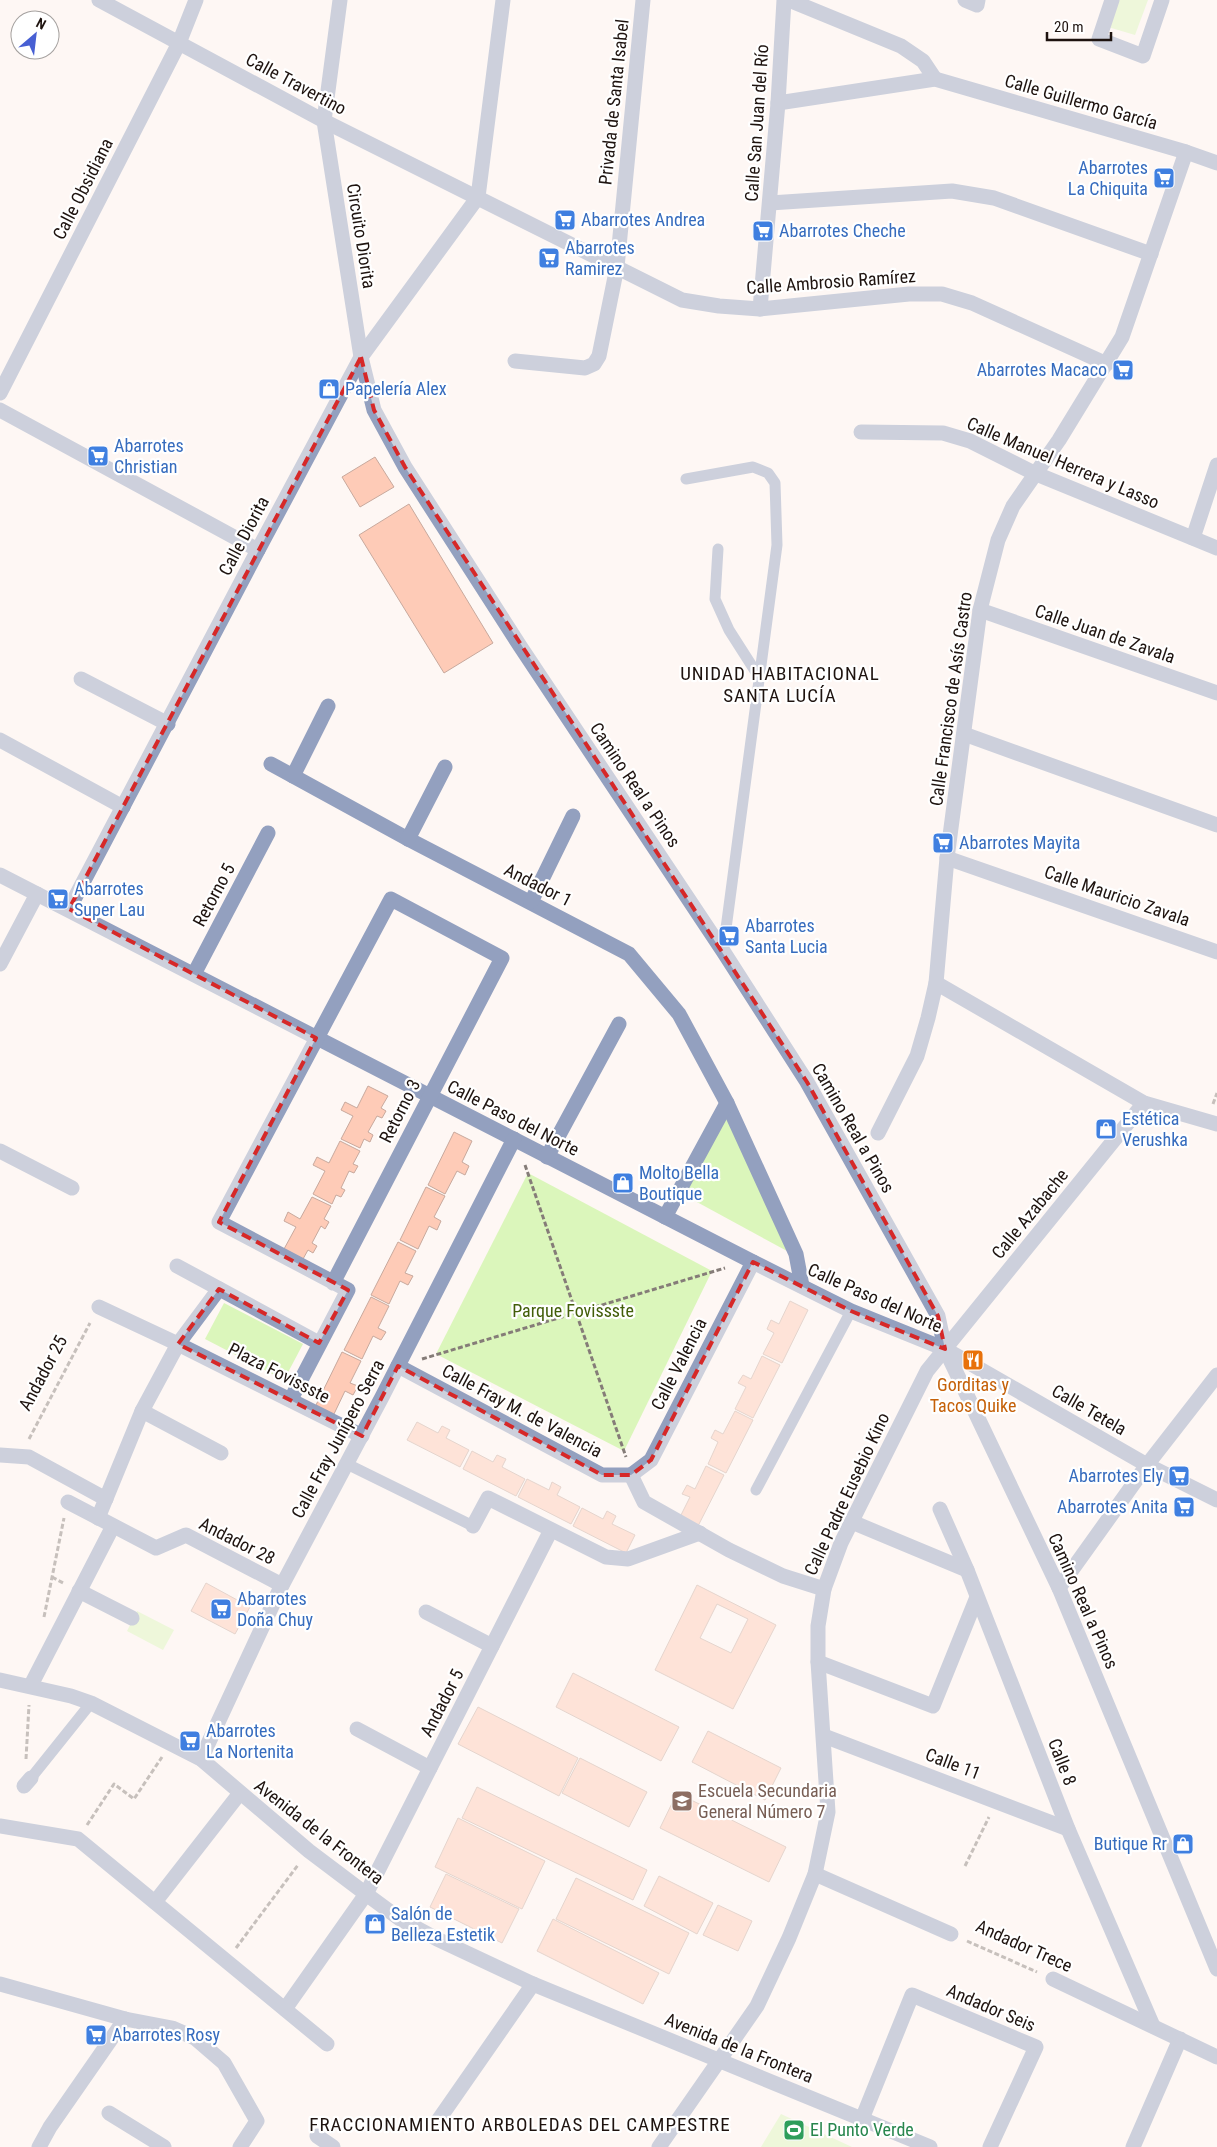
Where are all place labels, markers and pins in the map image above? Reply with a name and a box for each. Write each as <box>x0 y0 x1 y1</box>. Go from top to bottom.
place label: Abarrotes La Chiquita <box>1068 157 1148 199</box>
supermarket icon: Abarrotes La Chiquita <box>1152 166 1176 190</box>
supermarket icon: Abarrotes Andrea <box>553 208 577 232</box>
place label: Abarrotes Andrea <box>581 209 705 230</box>
supermarket icon: Abarrotes Cheche <box>751 219 775 243</box>
place label: Abarrotes Cheche <box>779 220 906 241</box>
place label: Abarrotes Ramirez <box>565 237 635 279</box>
supermarket icon: Abarrotes Ramirez <box>537 246 561 270</box>
supermarket icon: Abarrotes Macaco <box>1111 358 1135 382</box>
place label: Abarrotes Macaco <box>977 359 1107 380</box>
shop icon: Papelería Alex <box>317 377 341 401</box>
place label: Papelería Alex <box>345 378 447 399</box>
place label: Abarrotes Christian <box>114 435 184 477</box>
supermarket icon: Abarrotes Christian <box>86 444 110 468</box>
supermarket icon: Abarrotes Mayita <box>931 831 955 855</box>
place label: Abarrotes Mayita <box>959 832 1080 853</box>
place label: Abarrotes Super Lau <box>74 878 145 920</box>
supermarket icon: Abarrotes Super Lau <box>46 887 70 911</box>
place label: Abarrotes Santa Lucia <box>745 915 828 957</box>
supermarket icon: Abarrotes Santa Lucia <box>717 924 741 948</box>
place label: Estética Verushka <box>1122 1108 1188 1150</box>
shop icon: Estética Verushka <box>1094 1117 1118 1141</box>
place label: Molto Bella Boutique <box>639 1162 719 1204</box>
shop icon: Molto Bella Boutique <box>611 1171 635 1195</box>
restaurant icon: Gorditas y Tacos Quike <box>961 1348 985 1372</box>
place label: Gorditas y Tacos Quike <box>930 1374 1016 1416</box>
supermarket icon: Abarrotes Ely <box>1167 1464 1191 1488</box>
place label: Abarrotes Ely <box>1069 1465 1163 1486</box>
supermarket icon: Abarrotes Anita <box>1172 1495 1196 1519</box>
place label: Abarrotes Anita <box>1057 1496 1168 1517</box>
place label: Abarrotes Doña Chuy <box>237 1588 313 1630</box>
supermarket icon: Abarrotes Doña Chuy <box>209 1597 233 1621</box>
place label: Abarrotes La Nortenita <box>206 1720 294 1762</box>
supermarket icon: Abarrotes La Nortenita <box>178 1729 202 1753</box>
place label: Escuela Secundaria General Número 7 <box>698 1780 837 1822</box>
school or university icon: Escuela Secundaria General Número 7 <box>670 1789 694 1813</box>
shop icon: Butique Rr <box>1171 1832 1195 1856</box>
place label: Butique Rr <box>1094 1833 1168 1854</box>
place label: Salón de Belleza Estetik <box>391 1903 495 1945</box>
shop icon: Salón de Belleza Estetik <box>363 1912 387 1936</box>
supermarket icon: Abarrotes Rosy <box>84 2023 108 2047</box>
place label: Abarrotes Rosy <box>112 2024 221 2045</box>
sports icon: El Punto Verde <box>782 2118 806 2142</box>
place label: El Punto Verde <box>810 2119 914 2140</box>

